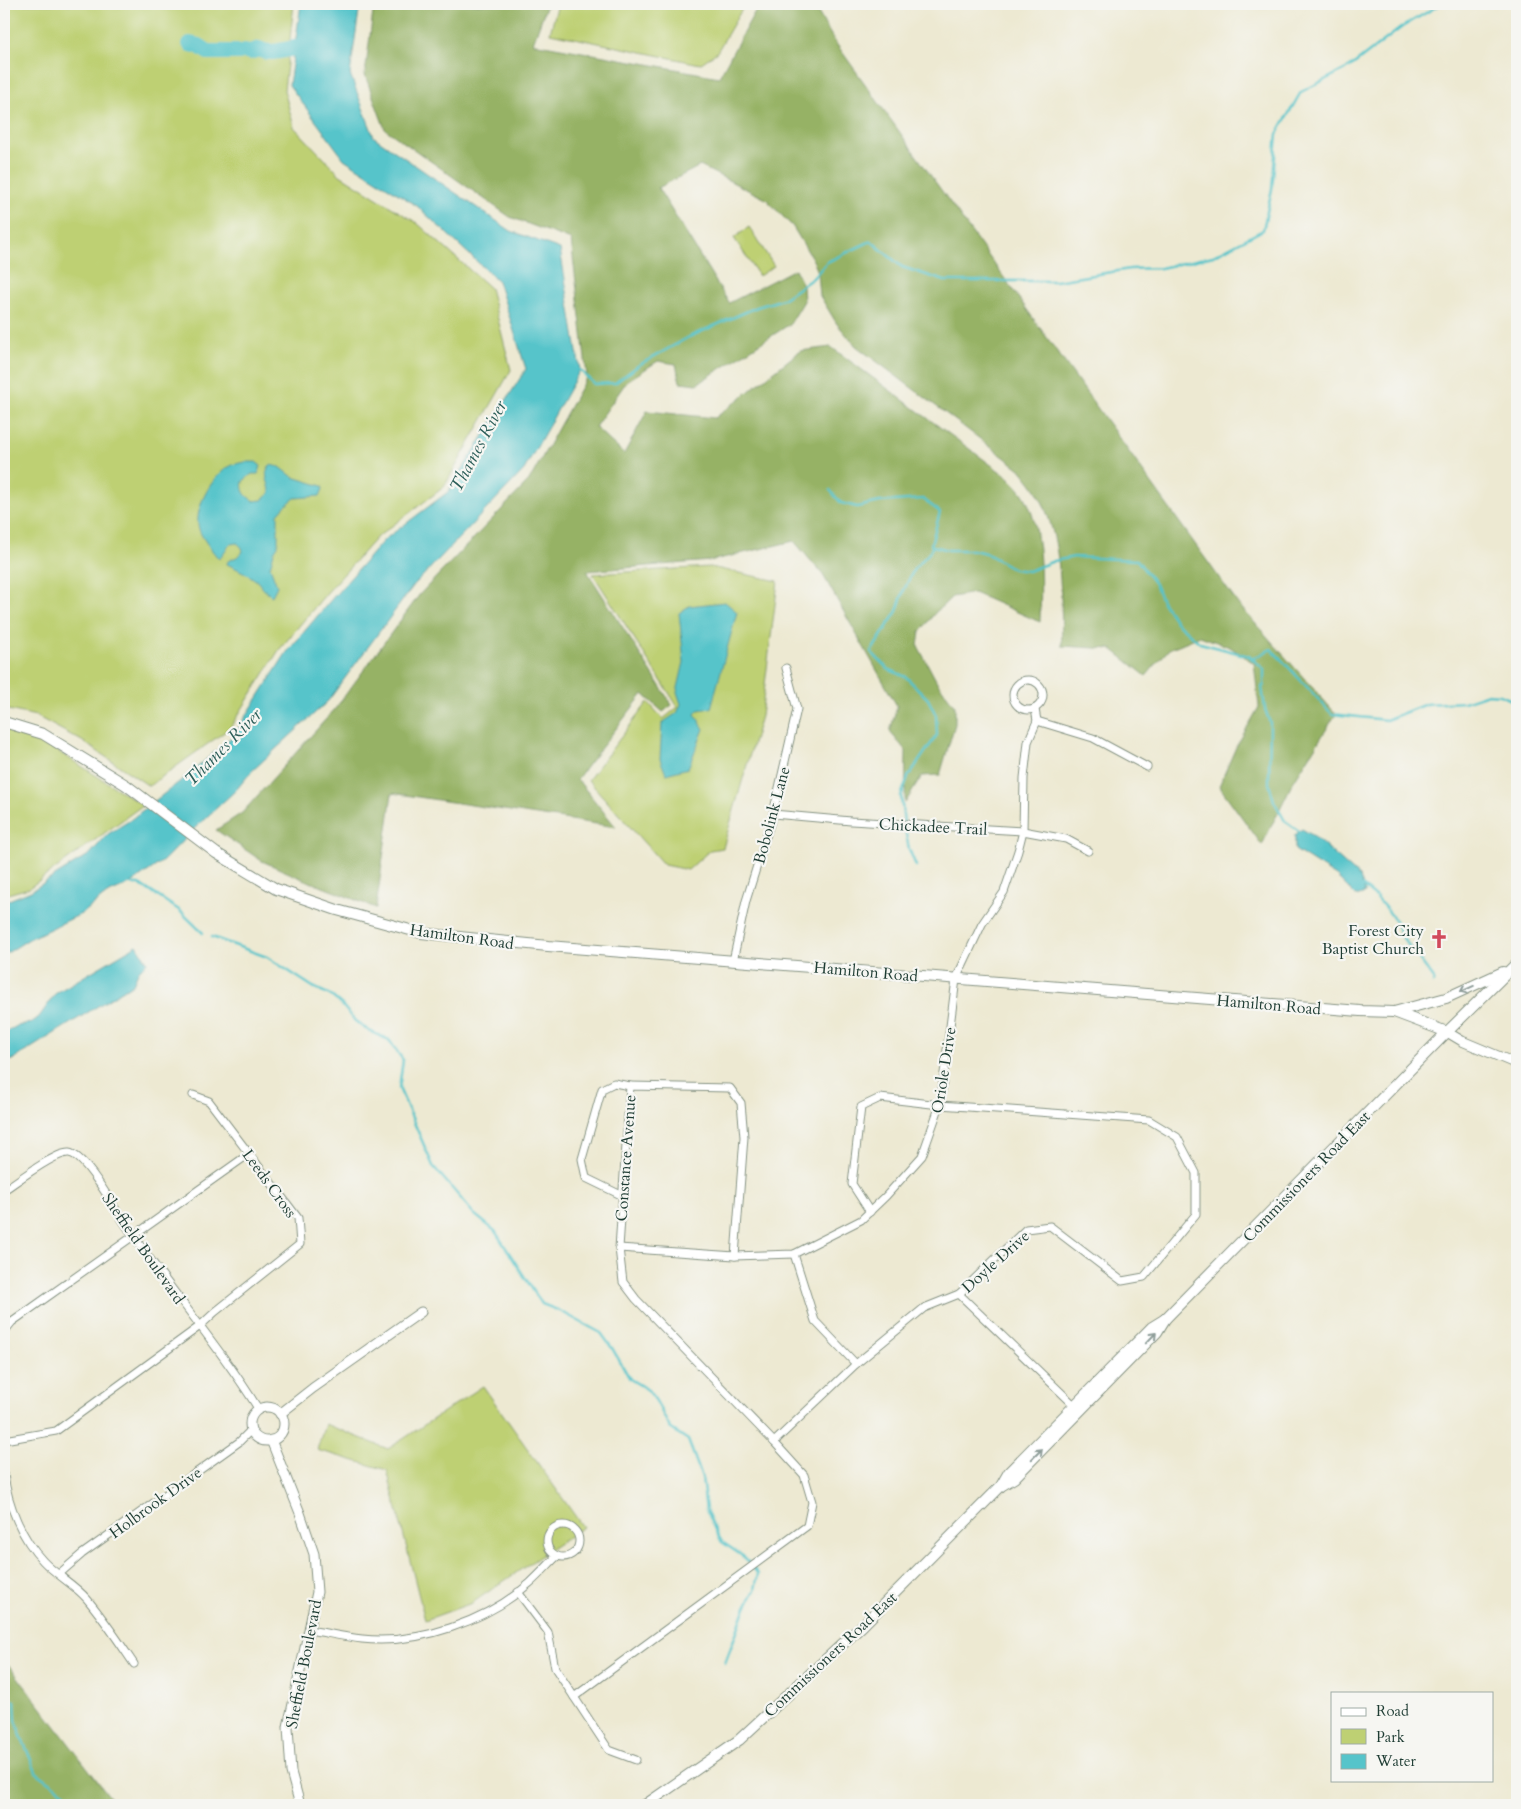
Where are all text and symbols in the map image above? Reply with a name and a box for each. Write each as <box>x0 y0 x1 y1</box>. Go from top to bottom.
water label: Thames River <box>444 395 513 496</box>
water label: Thames River <box>179 702 268 791</box>
street label: Bobolink Lane <box>748 764 796 867</box>
street label: Chickadee Trail <box>878 813 988 841</box>
street label: Hamilton Road <box>409 919 516 955</box>
place label: Forest City Baptist Church <box>1322 920 1425 960</box>
church icon: Forest City Baptist Church <box>1428 928 1450 950</box>
street label: Hamilton Road <box>813 956 919 988</box>
one-way arrow <box>1460 984 1475 994</box>
street label: Hamilton Road <box>1216 989 1322 1021</box>
street label: Oriole Drive <box>926 1025 962 1115</box>
street label: Constance Avenue <box>611 1094 641 1222</box>
street label: Commissioners Road East <box>1238 1106 1375 1247</box>
street label: Leeds Cross <box>237 1145 302 1222</box>
street label: Sheffield Boulevard <box>97 1189 190 1309</box>
street label: Doyle Drive <box>957 1225 1034 1298</box>
one-way arrow <box>1145 1332 1157 1344</box>
one-way arrow <box>1031 1448 1043 1460</box>
street label: Holbrook Drive <box>105 1462 206 1544</box>
street label: Commissioners Road East <box>759 1587 902 1722</box>
street label: Sheffield Boulevard <box>281 1597 327 1731</box>
legend <box>1331 1692 1494 1782</box>
text: Road <box>1376 1701 1409 1721</box>
text: Park <box>1376 1727 1405 1747</box>
text: Water <box>1375 1751 1417 1771</box>

